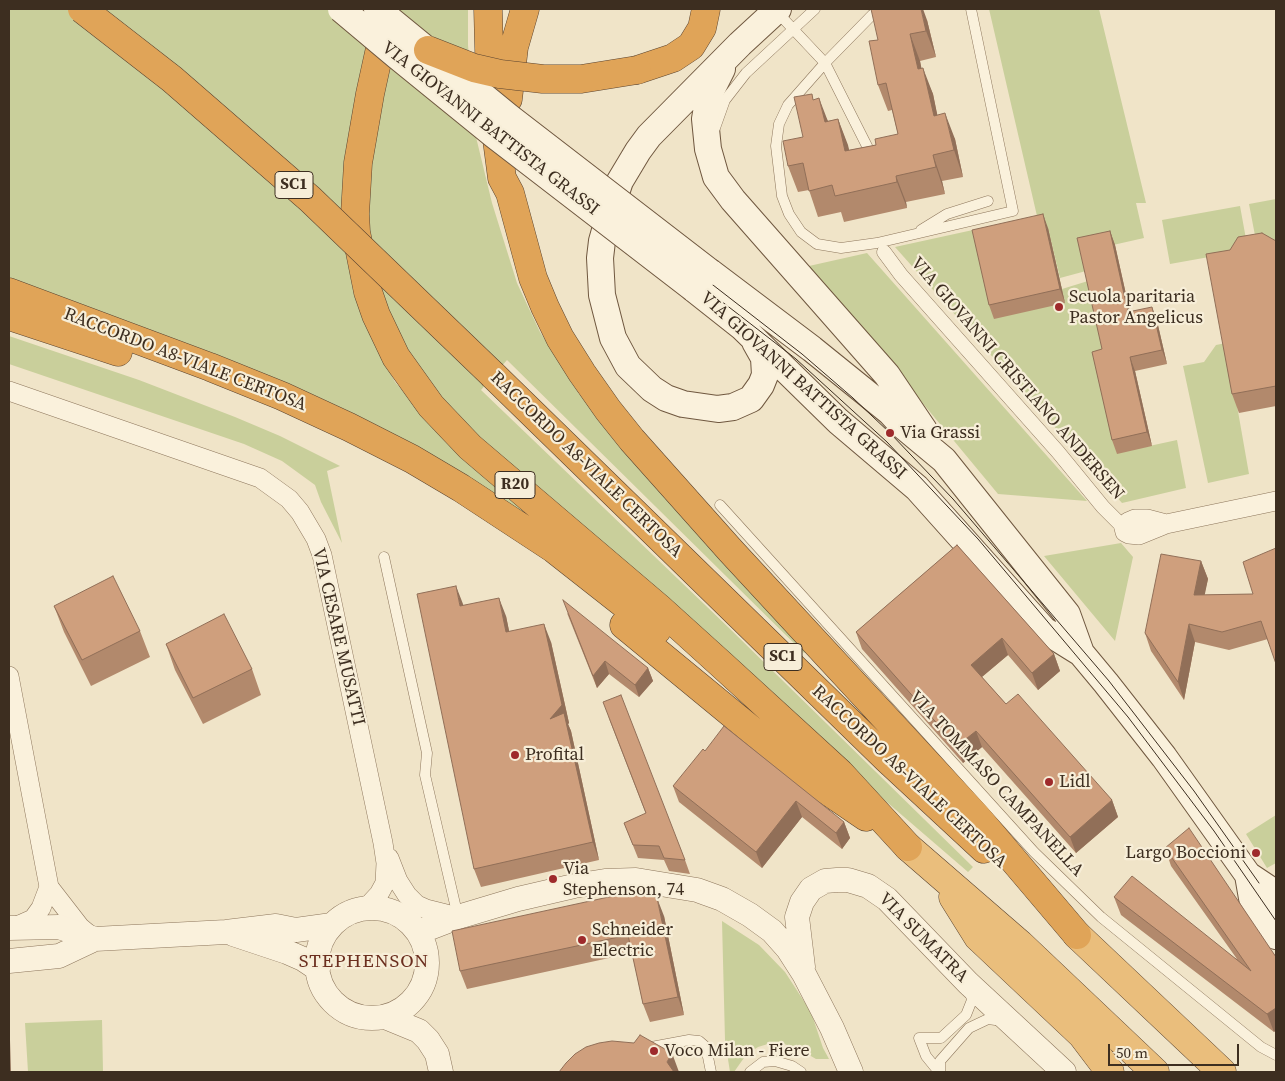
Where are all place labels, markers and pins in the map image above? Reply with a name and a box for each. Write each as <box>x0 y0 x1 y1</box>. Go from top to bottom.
place label: Scuola paritaria Pastor Angelicus <box>1069 286 1203 328</box>
marker: Scuola paritaria Pastor Angelicus <box>1053 301 1065 313</box>
place label: Via Grassi <box>900 422 980 444</box>
marker: Via Grassi <box>884 427 896 439</box>
place label: Profital <box>525 744 584 766</box>
marker: Profital <box>509 749 521 761</box>
place label: Lidl <box>1059 771 1091 793</box>
marker: Lidl <box>1043 776 1055 788</box>
place label: Largo Boccioni <box>1125 842 1246 864</box>
marker: Largo Boccioni <box>1250 847 1262 859</box>
place label: Via Stephenson, 74 <box>563 858 684 901</box>
marker: Via Stephenson, 74 <box>547 873 559 885</box>
place label: Schneider Electric <box>592 919 673 962</box>
marker: Schneider Electric <box>576 934 588 946</box>
place label: Voco Milan - Fiere <box>664 1040 810 1062</box>
marker: Voco Milan - Fiere <box>648 1045 660 1057</box>

